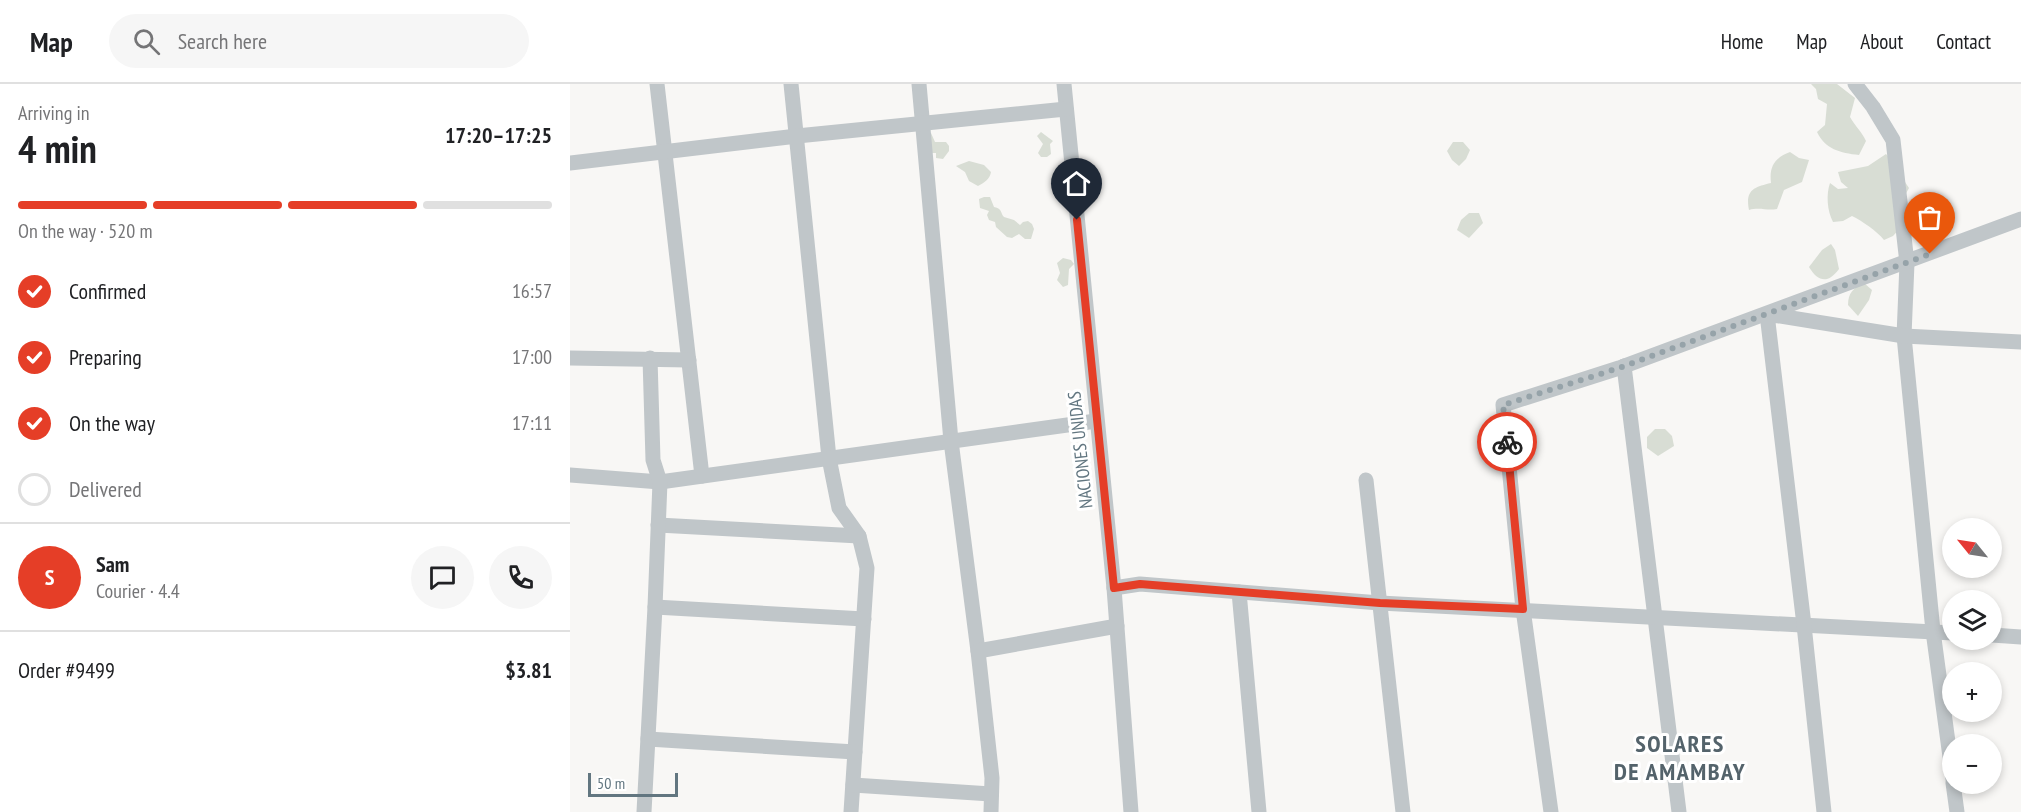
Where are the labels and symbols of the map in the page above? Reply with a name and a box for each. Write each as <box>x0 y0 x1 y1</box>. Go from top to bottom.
pin <box>1051 158 1102 220</box>
pin <box>1904 192 1955 254</box>
street label: NACIONES UNIDAS <box>1062 390 1098 510</box>
courier <box>1477 412 1537 472</box>
north arrow <box>1942 518 2002 578</box>
district label: SOLARES DE AMAMBAY <box>1614 728 1746 787</box>
scale bar <box>588 770 678 798</box>

